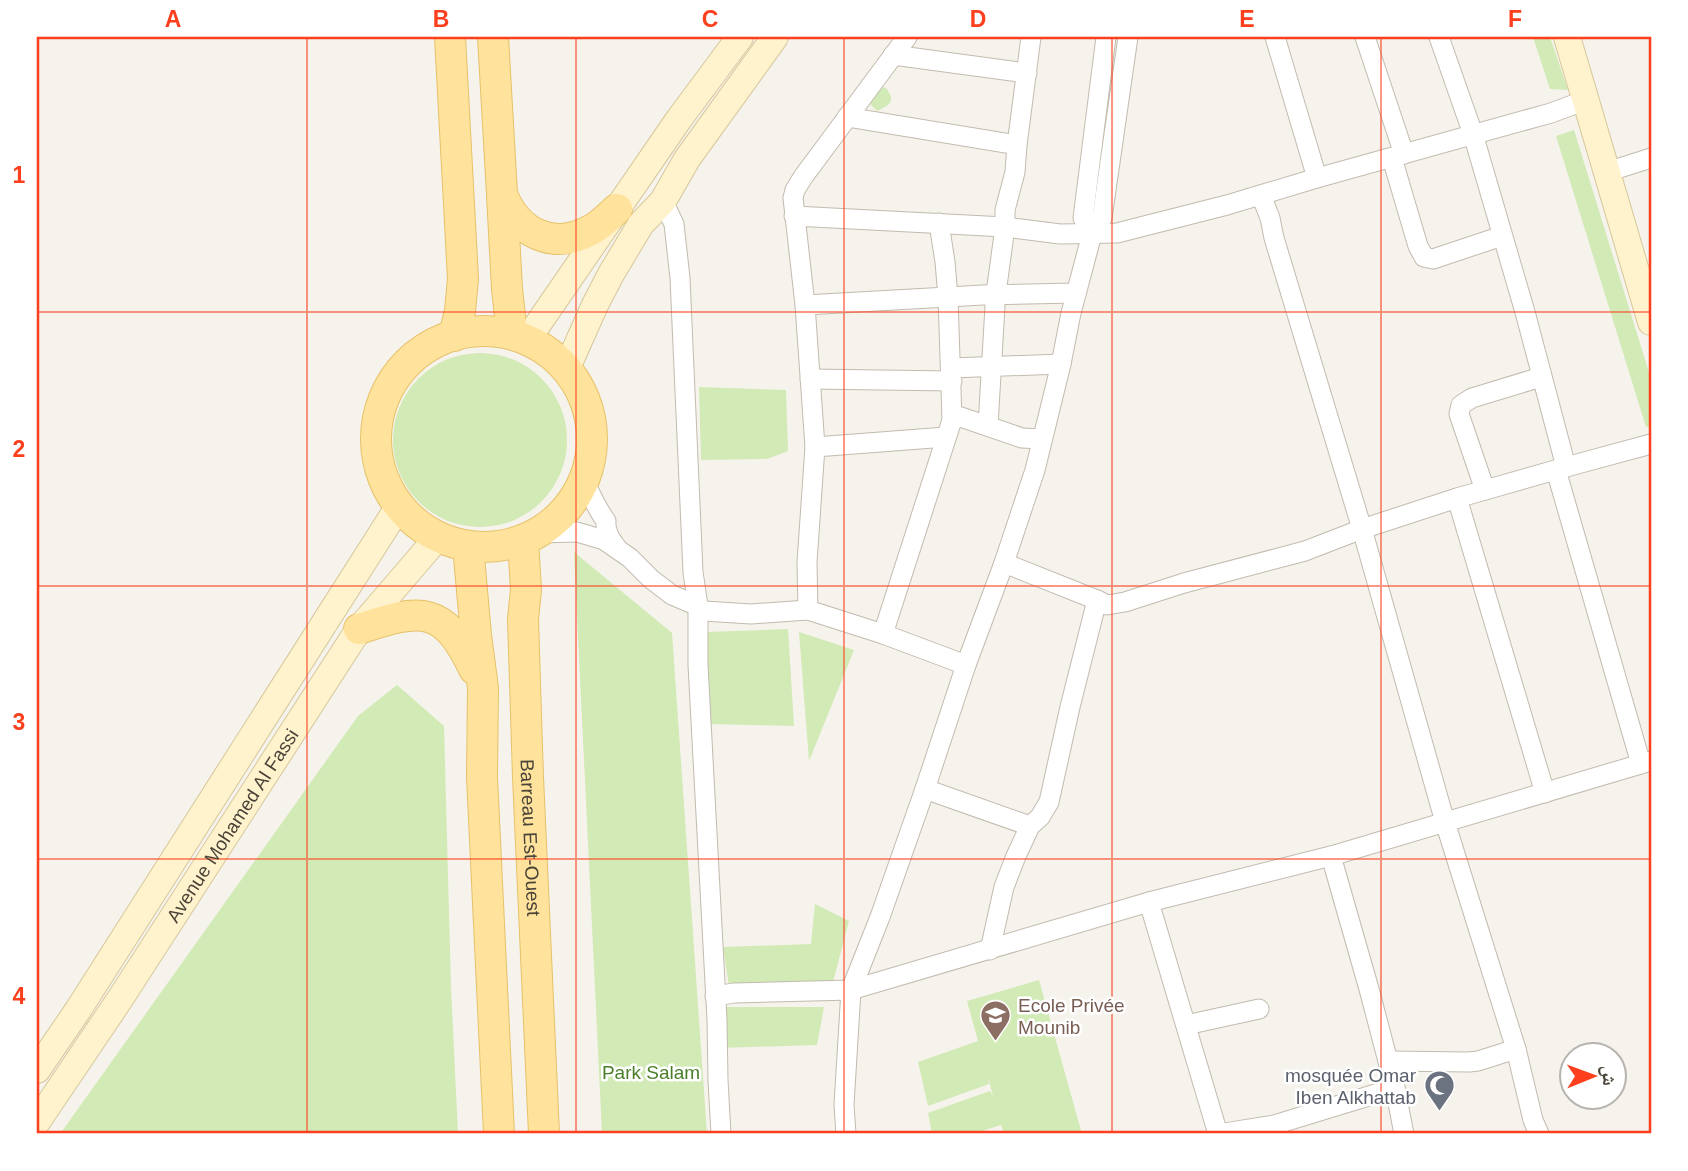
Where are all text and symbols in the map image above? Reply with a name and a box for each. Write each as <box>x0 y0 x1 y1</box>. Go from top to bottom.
text: A <box>165 6 181 32</box>
text: B <box>433 6 449 32</box>
text: C <box>702 6 718 32</box>
text: D <box>970 6 986 32</box>
text: E <box>1239 6 1255 32</box>
text: F <box>1508 6 1522 32</box>
text: 1 <box>13 162 26 188</box>
text: 2 <box>13 436 25 462</box>
text: 3 <box>13 709 25 735</box>
street label: Avenue Mohamed Al Fassi <box>162 725 303 926</box>
street label: Barreau Est-Ouest <box>516 759 544 917</box>
text: 4 <box>13 983 26 1009</box>
place label: Ecole Privée Mounib <box>1018 995 1125 1038</box>
school or university icon: Ecole Privée Mounib <box>978 999 1012 1043</box>
north arrow <box>1558 1042 1628 1112</box>
park label: Park Salam <box>602 1062 700 1083</box>
place label: mosquée Omar Iben Alkhattab <box>1285 1065 1417 1108</box>
text: ش <box>1598 1065 1620 1086</box>
mosque icon: mosquée Omar Iben Alkhattab <box>1422 1069 1456 1113</box>

